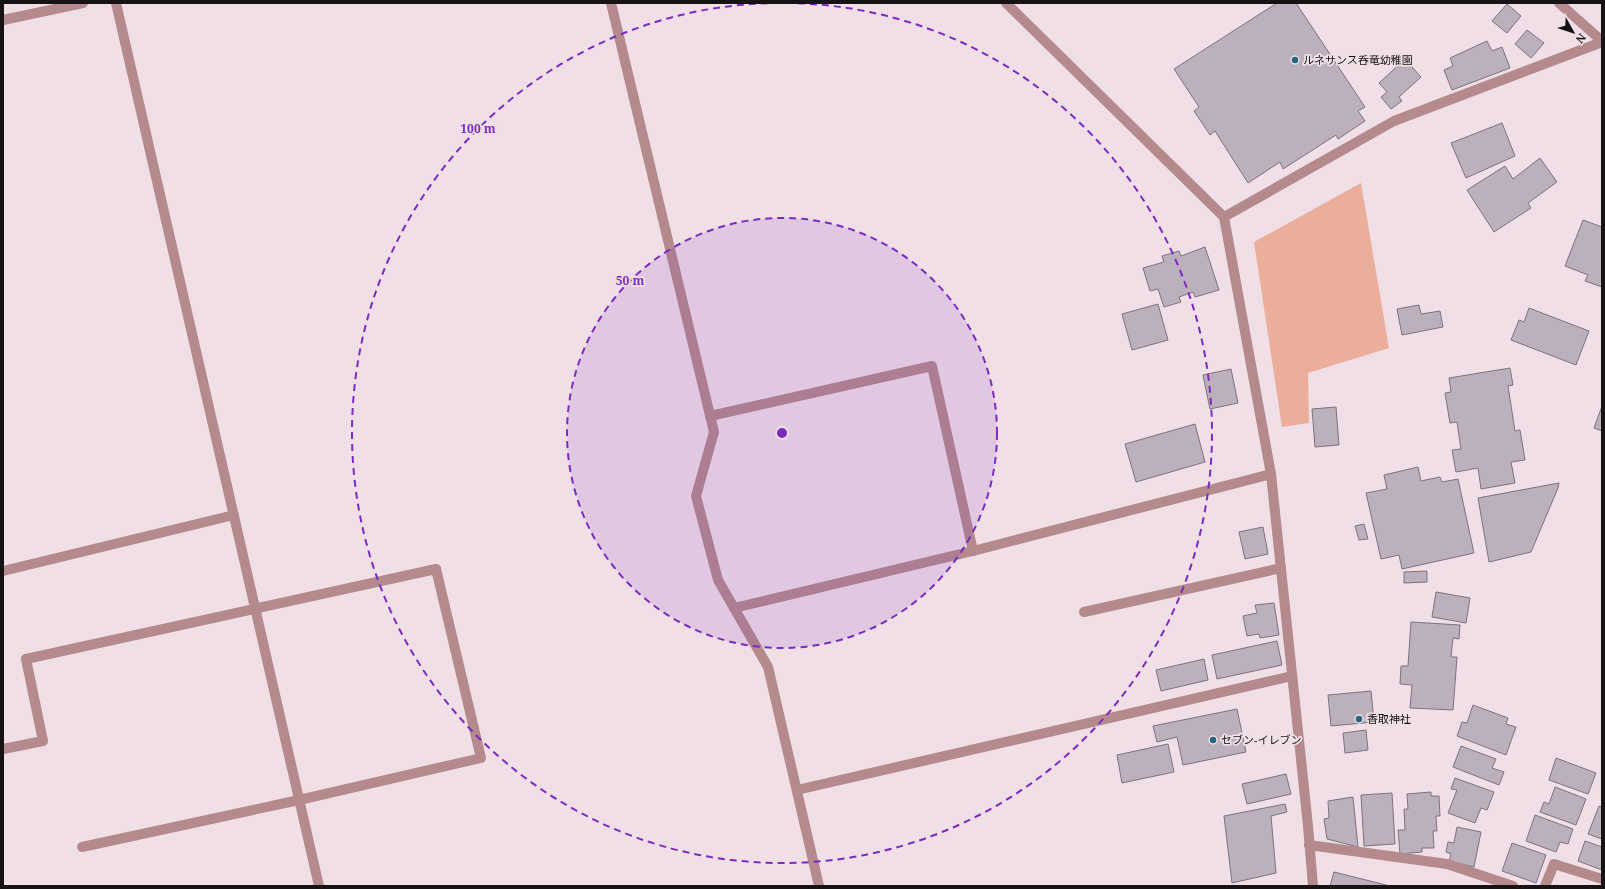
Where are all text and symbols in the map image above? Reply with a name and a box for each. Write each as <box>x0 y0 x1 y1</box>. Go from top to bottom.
north arrow <box>1553 12 1593 52</box>
text: N <box>1572 31 1590 47</box>
place label: ルネサンス呑竜幼稚園 <box>1303 52 1413 67</box>
marker: ルネサンス呑竜幼稚園 <box>1290 55 1300 65</box>
text: 100 m <box>460 120 496 137</box>
text: 50 m <box>616 272 644 289</box>
centre of rings <box>775 426 789 440</box>
place label: 香取神社 <box>1367 711 1411 726</box>
marker: 香取神社 <box>1354 714 1364 724</box>
place label: セブン-イレブン <box>1221 732 1301 747</box>
marker: セブン-イレブン <box>1208 735 1218 745</box>

